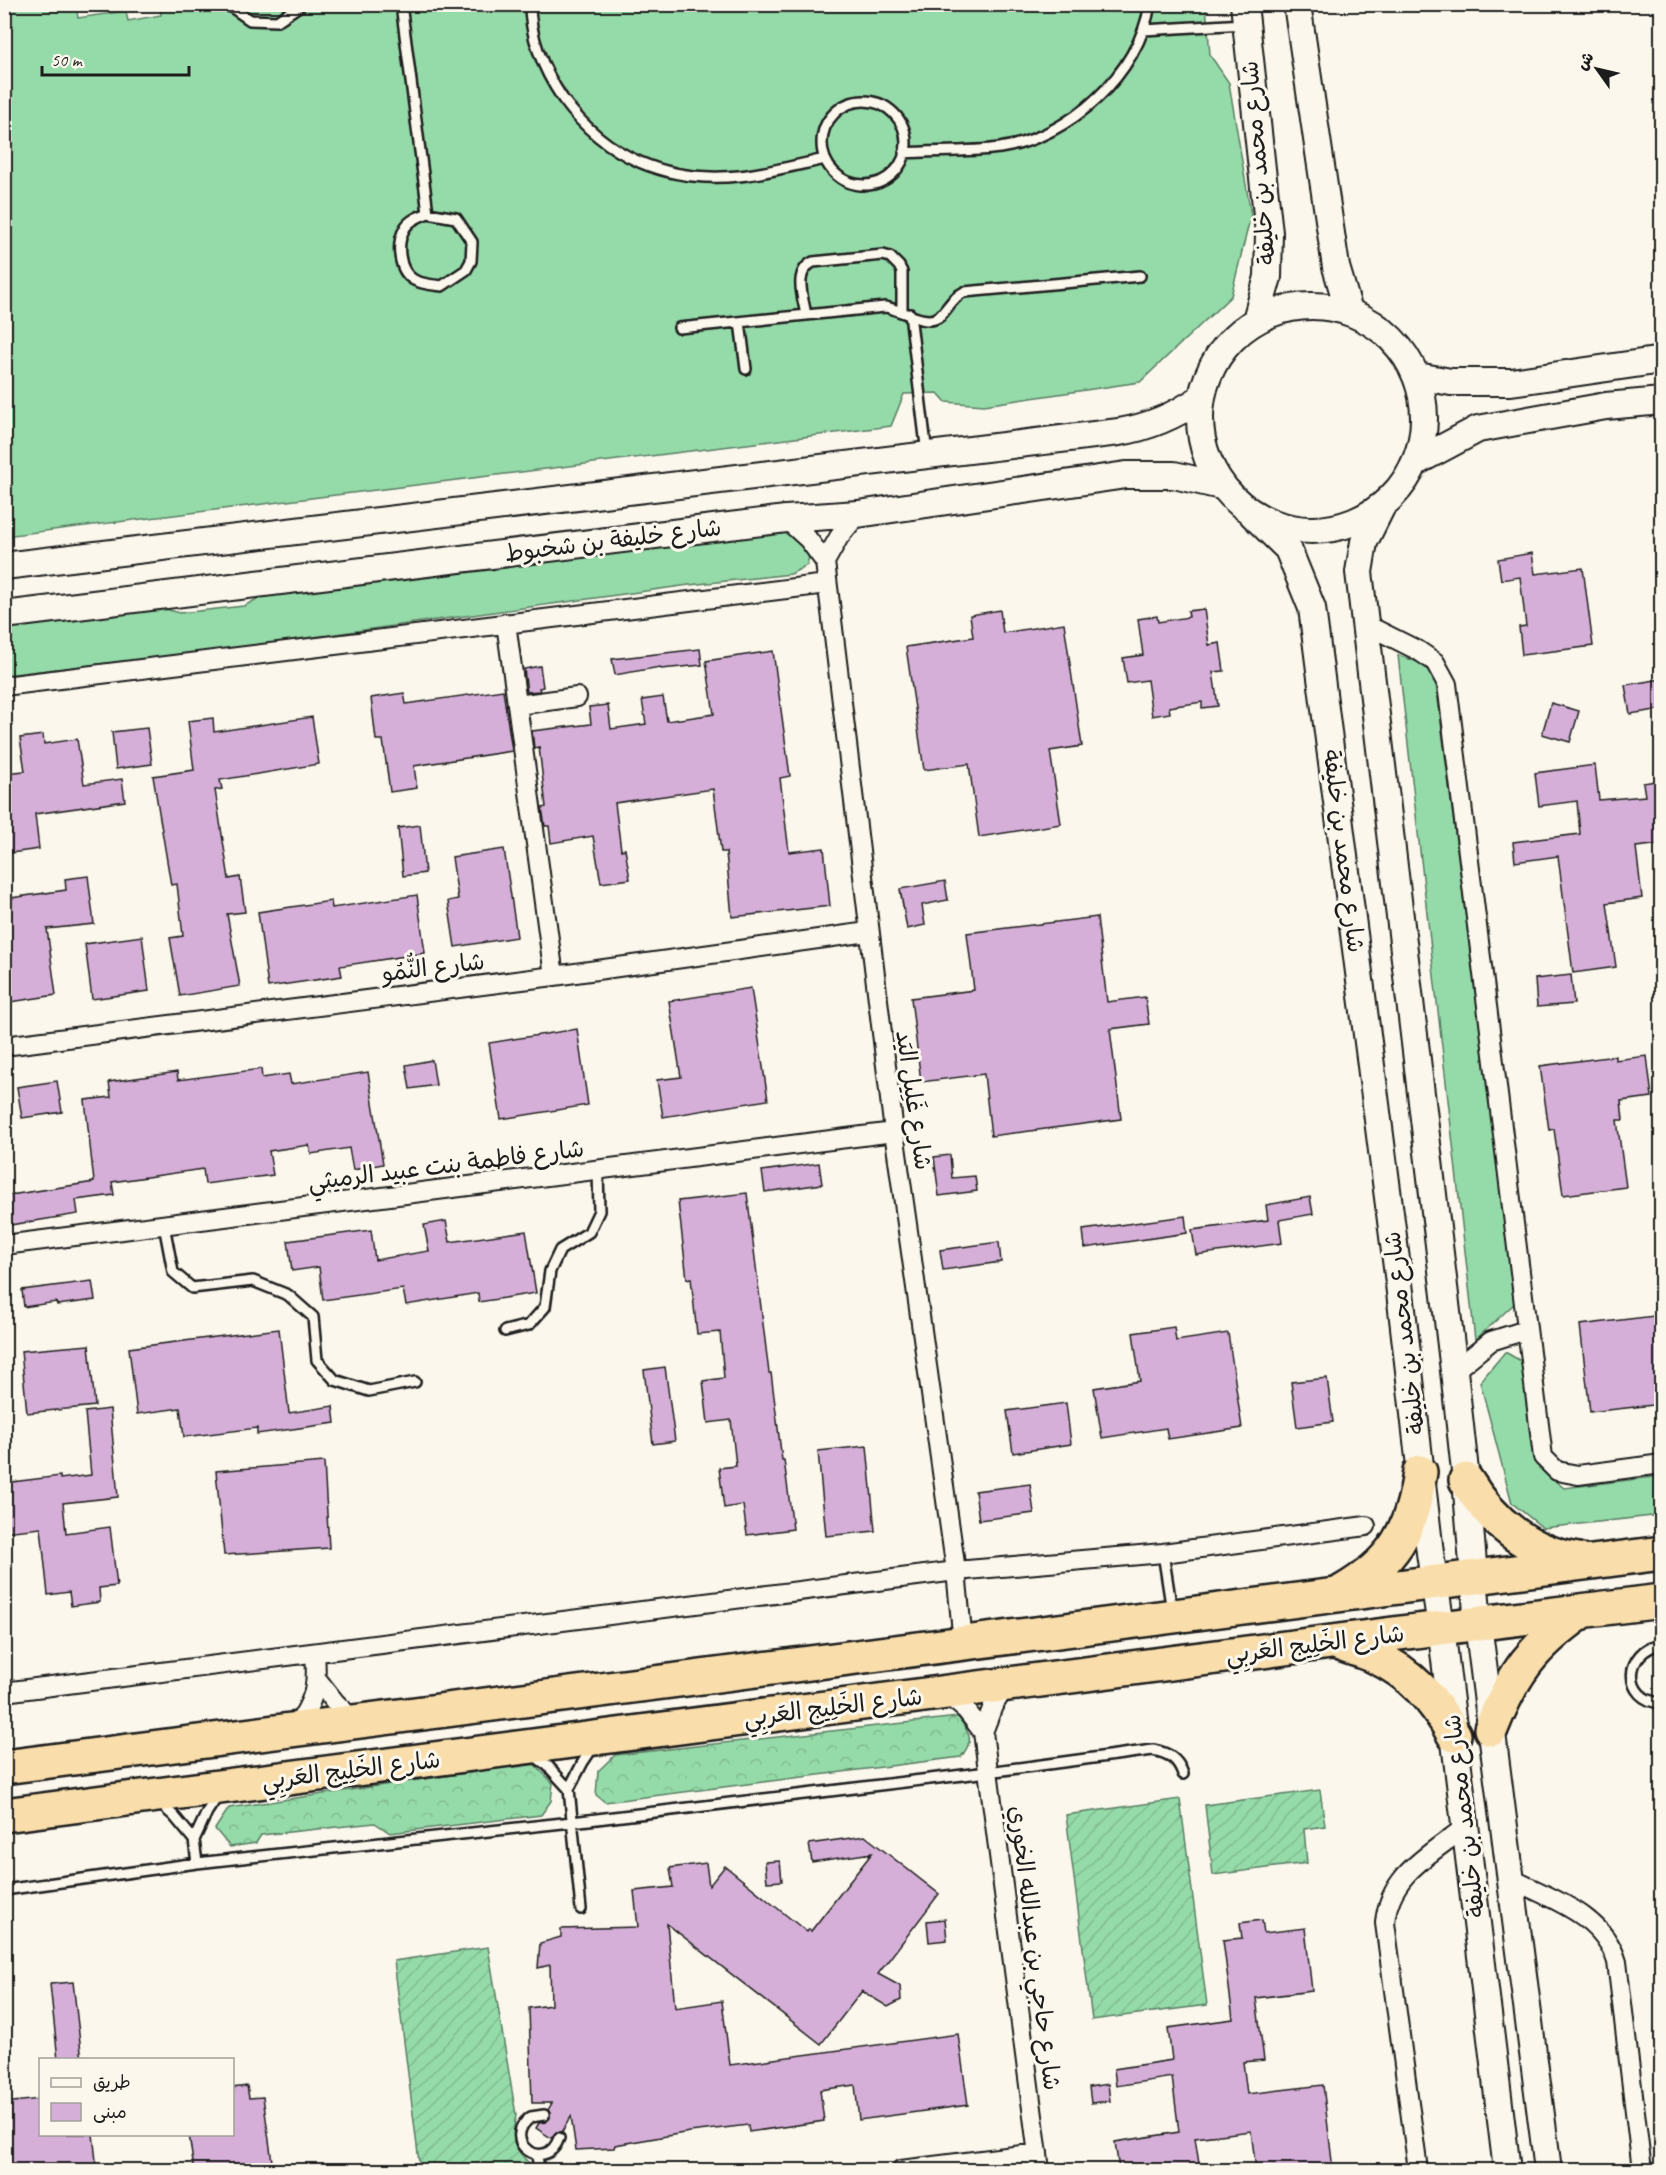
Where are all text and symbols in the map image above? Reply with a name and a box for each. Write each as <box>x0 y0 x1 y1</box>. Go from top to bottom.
scale bar <box>42 39 189 77</box>
north arrow <box>1567 39 1627 99</box>
text: ش <box>1572 48 1599 74</box>
text: 50 m <box>51 49 84 71</box>
street label: شارع محمد بن خليفة <box>1234 60 1284 266</box>
street label: شارع خليفة بن شخبوط <box>503 512 723 570</box>
street label: شارع محمد بن خليفة <box>1315 748 1371 955</box>
street label: شارع النُّمُو <box>378 943 487 990</box>
street label: شارع غَلِيل اليَد <box>887 1028 939 1172</box>
street label: شارع فاطمة بنت عبيد الرميثي <box>306 1133 587 1203</box>
street label: شارع محمد بن خليفة <box>1377 1229 1433 1436</box>
street label: شارع الخَلِيج العَربِي <box>1224 1618 1407 1676</box>
street label: شارع الخَلِيج العَربِي <box>742 1681 925 1739</box>
street label: شارع محمد بن خليفة <box>1437 1712 1493 1919</box>
street label: شارع الخَلِيج العَربِي <box>260 1744 443 1802</box>
street label: شارع حاجي بن عبدالله الخوري <box>997 1804 1067 2093</box>
legend <box>39 2058 234 2136</box>
text: طريق <box>93 2071 131 2093</box>
text: مبنى <box>93 2101 127 2123</box>

